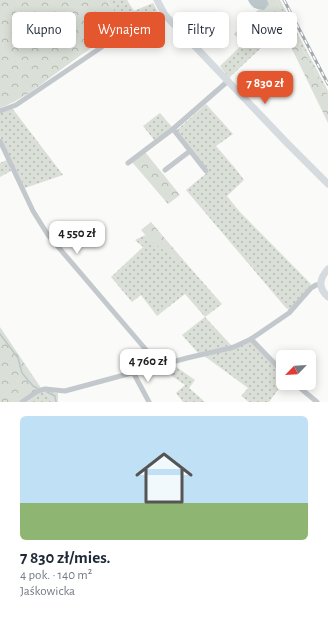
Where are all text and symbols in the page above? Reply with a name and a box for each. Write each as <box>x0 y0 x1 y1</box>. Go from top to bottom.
chip: Kupno <box>12 12 76 48</box>
chip: Wynajem <box>84 12 165 48</box>
chip: Filtry <box>173 12 229 48</box>
chip: Nowe <box>237 12 297 48</box>
pin: 7 830 zł <box>224 71 306 105</box>
text: 7 830 zł <box>246 77 284 90</box>
pin: 4 550 zł <box>36 221 118 255</box>
text: 4 550 zł <box>58 227 96 240</box>
pin: 4 760 zł <box>107 349 189 383</box>
north arrow <box>276 350 316 390</box>
map controls <box>276 350 316 390</box>
text: 4 760 zł <box>129 355 167 368</box>
icon: home <box>128 442 200 514</box>
text: 7 830 zł/mies. <box>20 549 110 566</box>
text: 4 pok. · 140 m² <box>20 569 92 582</box>
text: Jaśkowicka <box>20 585 75 598</box>

